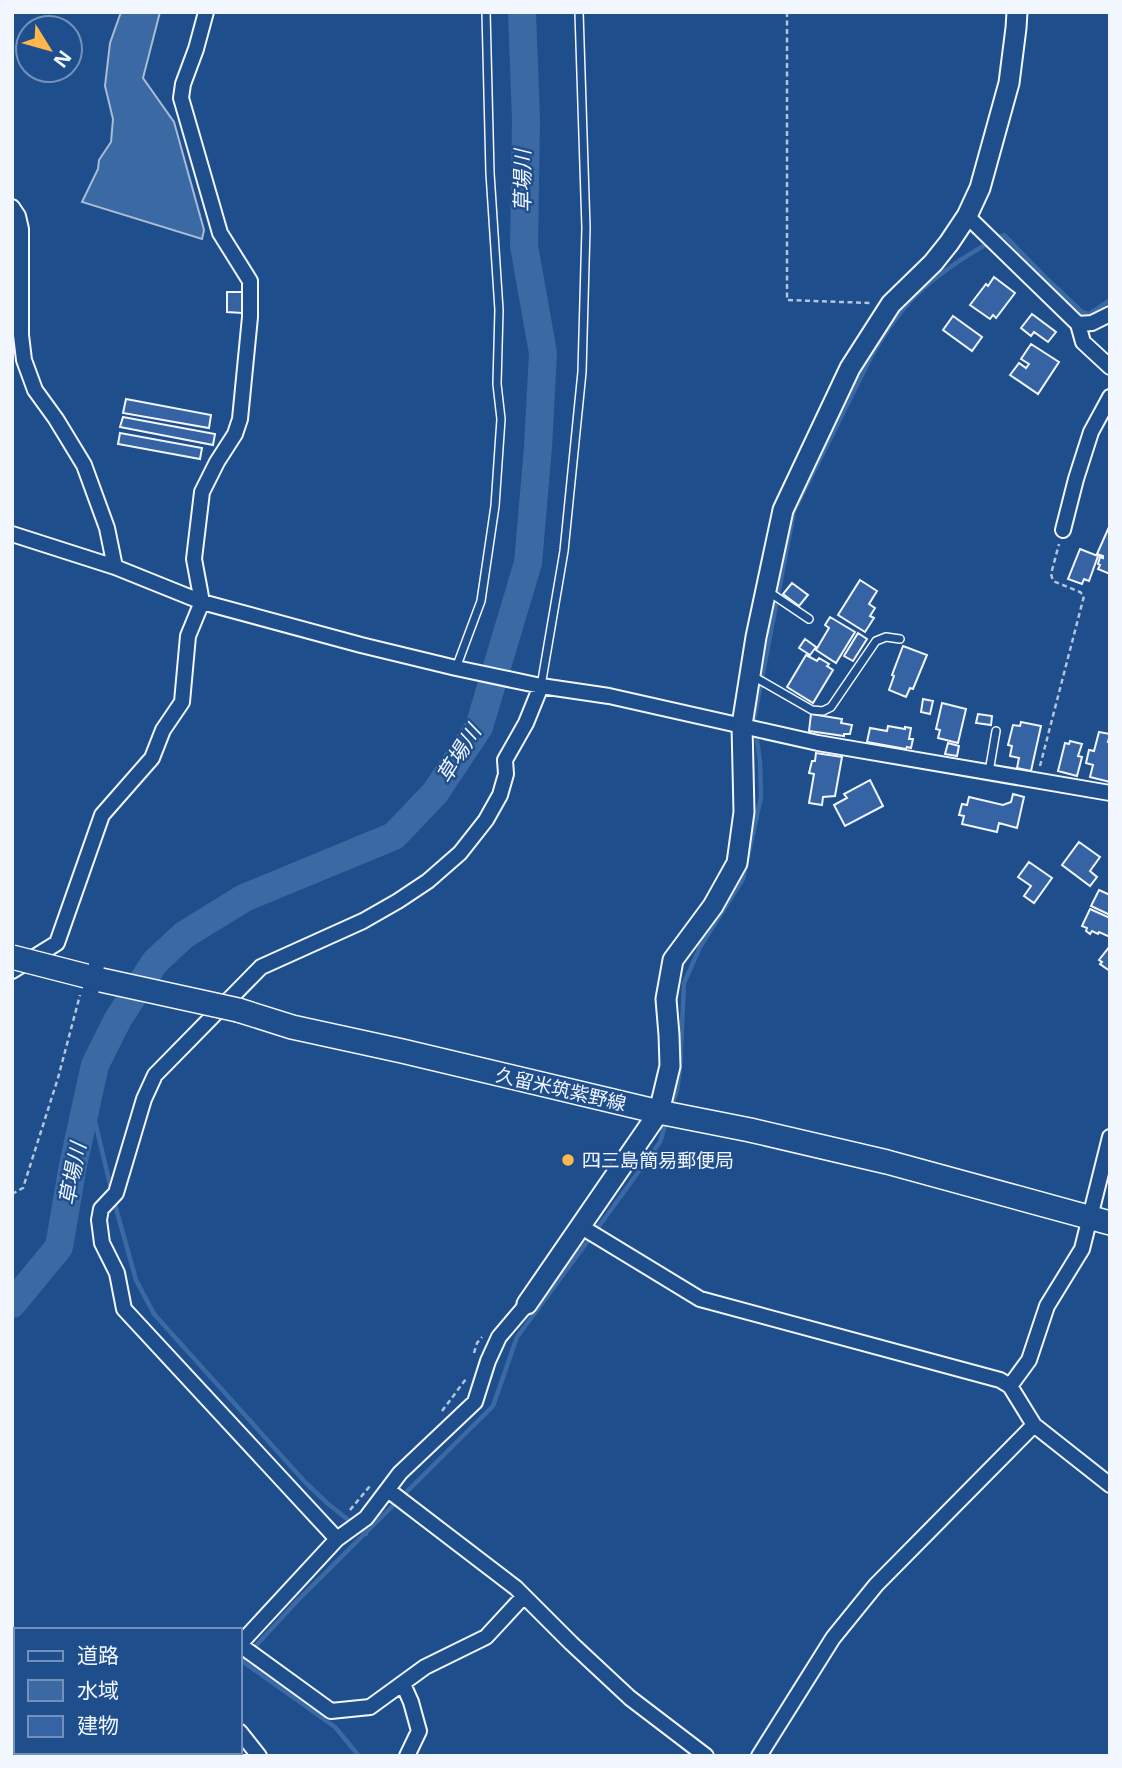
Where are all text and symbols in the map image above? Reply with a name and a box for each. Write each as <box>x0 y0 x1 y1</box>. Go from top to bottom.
north arrow <box>14 14 84 84</box>
text: N <box>48 45 78 73</box>
water label: 草場川 <box>508 148 536 213</box>
water label: 草場川 <box>430 718 488 788</box>
street label: 久留米筑紫野線 <box>493 1061 629 1117</box>
water label: 草場川 <box>52 1138 92 1207</box>
place label: 四三島簡易郵便局 <box>582 1147 734 1173</box>
marker: 四三島簡易郵便局 <box>560 1152 576 1168</box>
legend <box>14 1628 242 1754</box>
text: 道路 <box>77 1641 119 1669</box>
text: 水域 <box>77 1676 119 1704</box>
text: 建物 <box>77 1711 119 1739</box>

